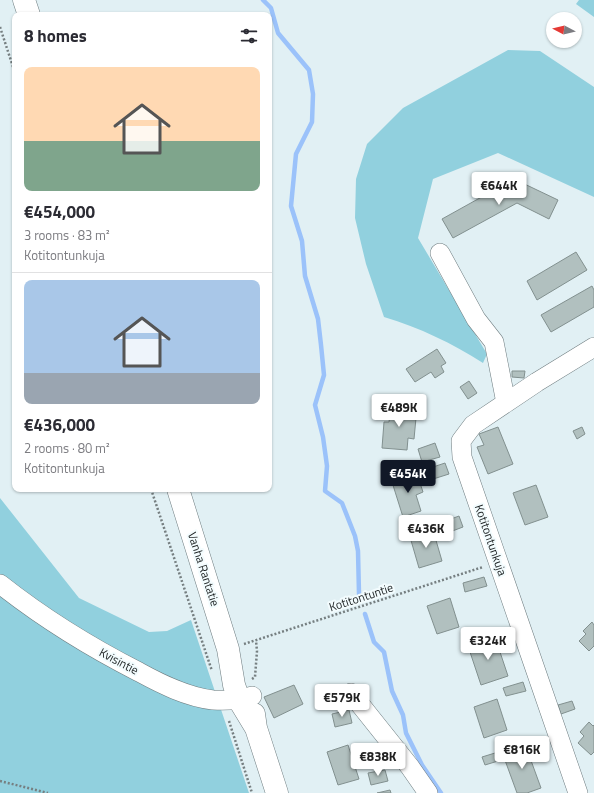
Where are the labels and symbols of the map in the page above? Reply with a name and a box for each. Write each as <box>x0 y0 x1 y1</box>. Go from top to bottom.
north arrow <box>546 12 582 48</box>
pin: €644K <box>471 172 527 206</box>
pin: €489K <box>371 394 427 428</box>
pin: €454K <box>380 460 436 494</box>
street label: Kotitontunkuja <box>470 502 512 578</box>
pin: €436K <box>398 515 454 549</box>
street label: Vanha Rantatie <box>183 529 225 609</box>
street label: Kotitontuntie <box>326 578 396 616</box>
pin: €324K <box>460 627 516 661</box>
street label: Kvisintie <box>96 643 142 679</box>
pin: €579K <box>314 684 370 718</box>
pin: €816K <box>494 736 550 770</box>
pin: €838K <box>350 743 406 777</box>

